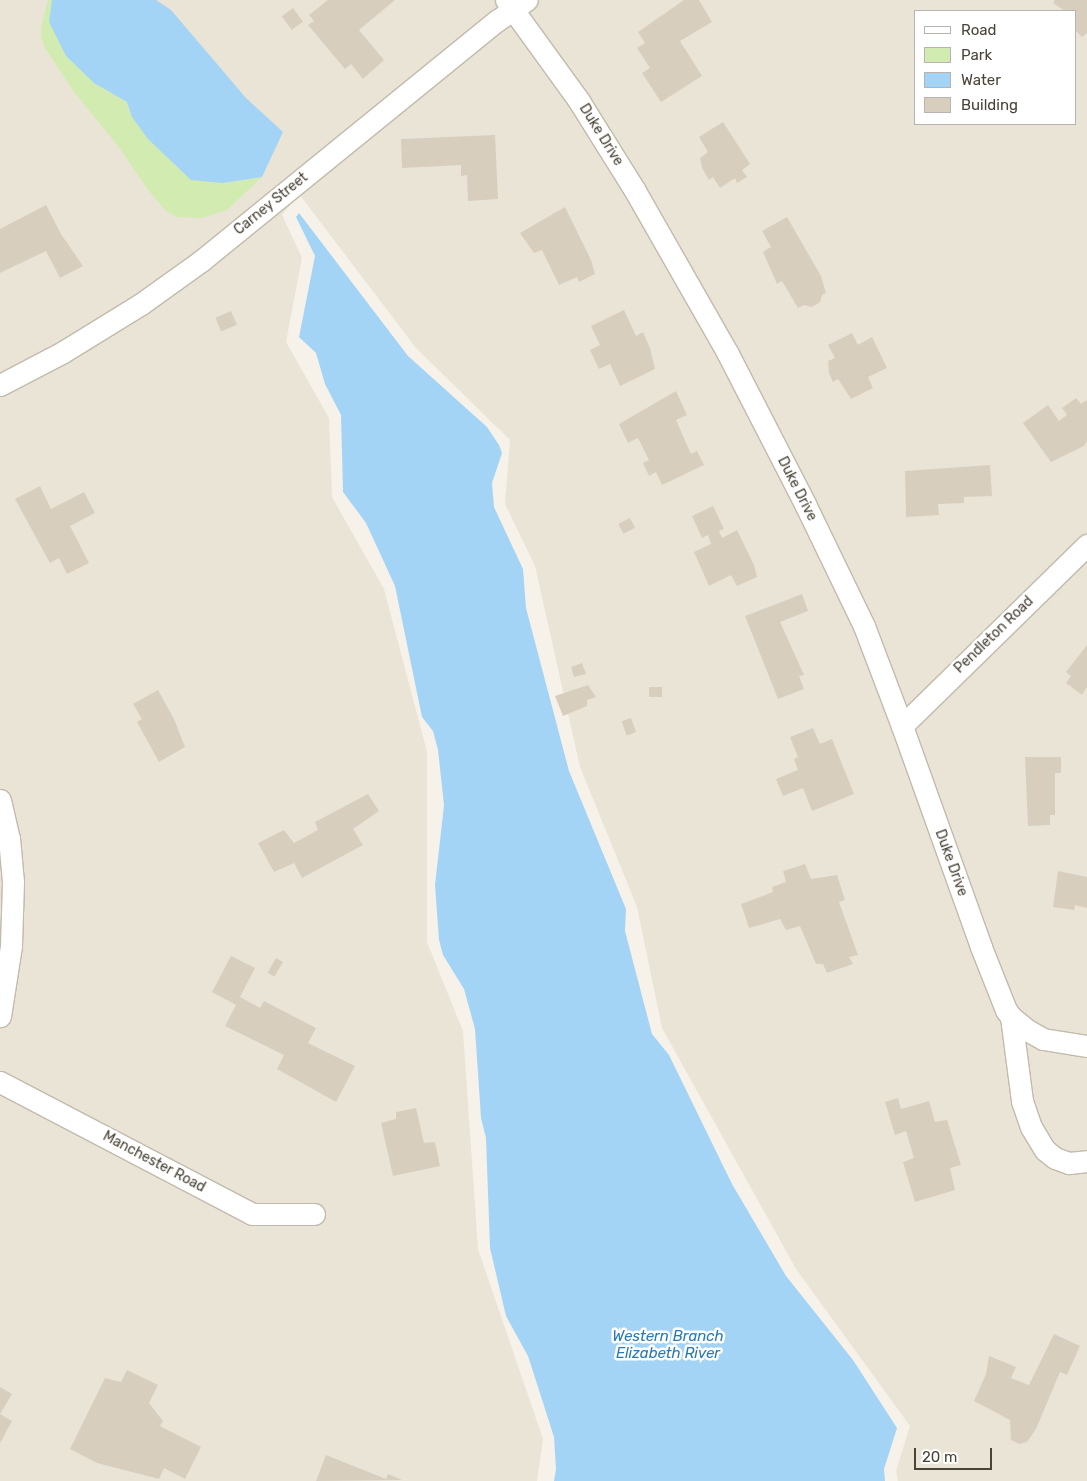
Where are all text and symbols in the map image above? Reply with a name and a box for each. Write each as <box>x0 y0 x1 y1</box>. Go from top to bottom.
legend <box>914 10 1077 125</box>
text: Road <box>961 21 997 39</box>
text: Park <box>961 46 992 64</box>
text: Water <box>961 71 1001 89</box>
text: Building <box>961 96 1018 114</box>
street label: Duke Drive <box>575 101 627 169</box>
street label: Carney Street <box>231 169 311 239</box>
street label: Duke Drive <box>774 454 820 524</box>
street label: Pendleton Road <box>951 593 1037 677</box>
street label: Duke Drive <box>931 827 971 899</box>
street label: Manchester Road <box>100 1128 208 1196</box>
water label: Western Branch Elizabeth River <box>612 1327 724 1362</box>
scale bar <box>917 1438 994 1470</box>
text: 20 m <box>922 1448 957 1466</box>

